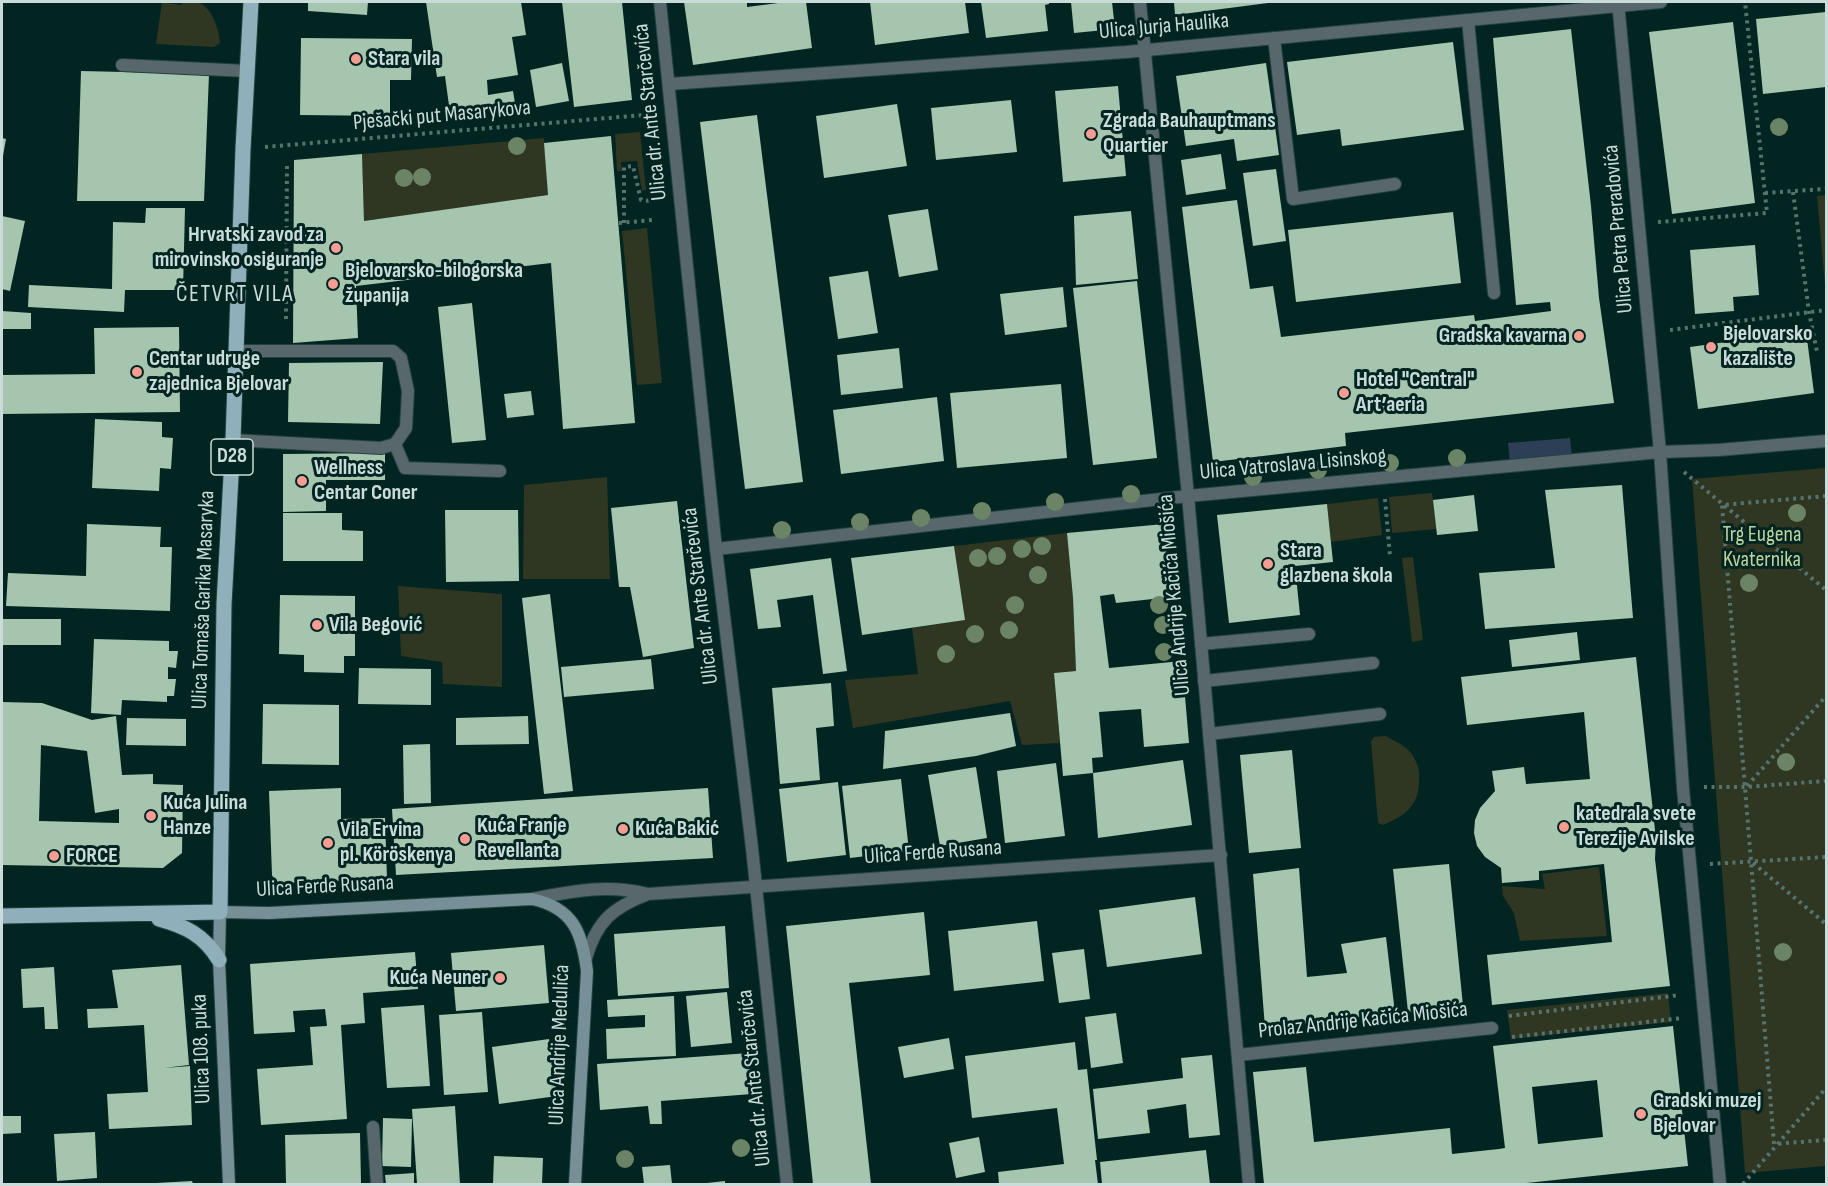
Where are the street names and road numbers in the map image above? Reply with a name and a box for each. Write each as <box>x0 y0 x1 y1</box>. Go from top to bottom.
street label: Ulica Jurja Haulika <box>1098 8 1230 46</box>
street label: Ulica dr. Ante Starčevića <box>629 22 673 202</box>
street label: Pješački put Masarykova <box>352 95 532 137</box>
street label: Ulica Petra Preradovića <box>1598 144 1640 314</box>
road number: D28 <box>211 439 253 475</box>
street label: Ulica Vatroslava Lisinskog <box>1199 444 1387 486</box>
street label: Ulica Tomaša Garika Masaryka <box>187 490 221 710</box>
street label: Ulica Andrije Kačića Miošića <box>1153 493 1197 697</box>
street label: Ulica dr. Ante Starčevića <box>677 506 725 686</box>
street label: Ulica Ferde Rusana <box>863 835 1003 871</box>
street label: Ulica Ferde Rusana <box>255 870 395 904</box>
street label: Ulica Andrije Medulića <box>544 964 576 1126</box>
street label: Ulica dr. Ante Starčevića <box>733 988 777 1168</box>
street label: Ulica 108. puka <box>187 994 217 1104</box>
street label: Prolaz Andrije Kačića Miošića <box>1257 997 1469 1045</box>

